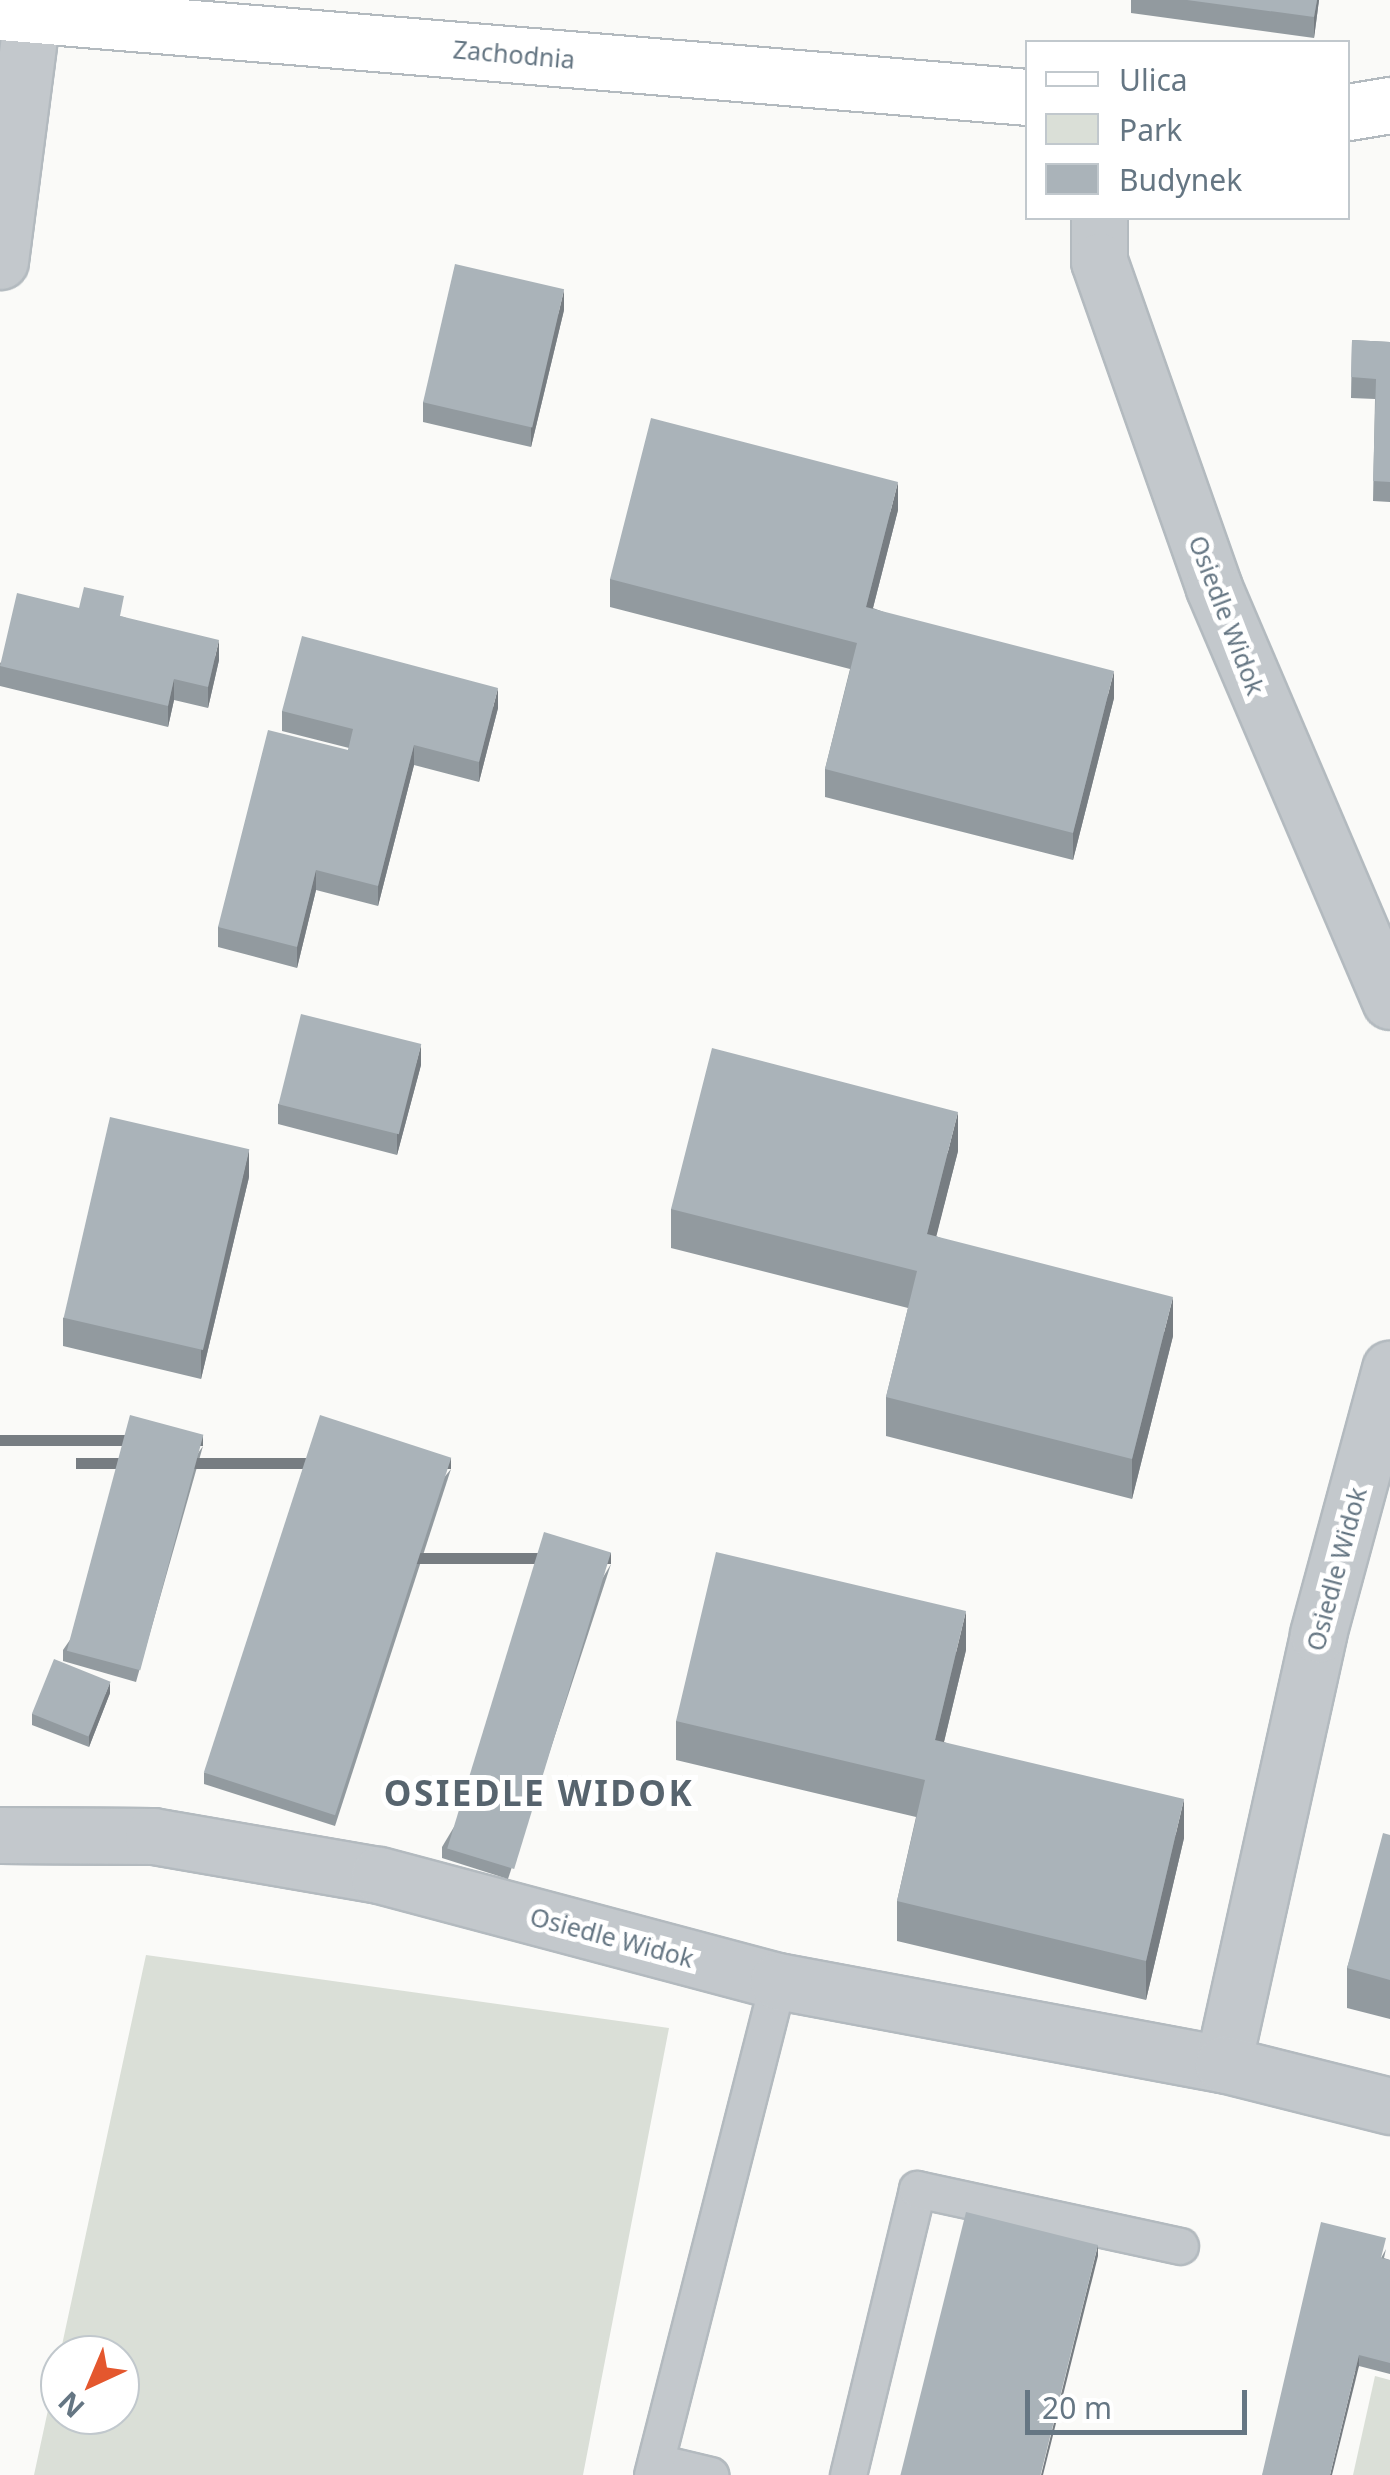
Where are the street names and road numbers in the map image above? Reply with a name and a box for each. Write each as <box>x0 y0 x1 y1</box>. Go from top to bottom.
street label: Zachodnia <box>452 34 576 74</box>
street label: Osiedle Widok <box>1183 531 1271 699</box>
street label: Osiedle Widok <box>1300 1484 1372 1654</box>
street label: Osiedle Widok <box>527 1901 697 1973</box>

